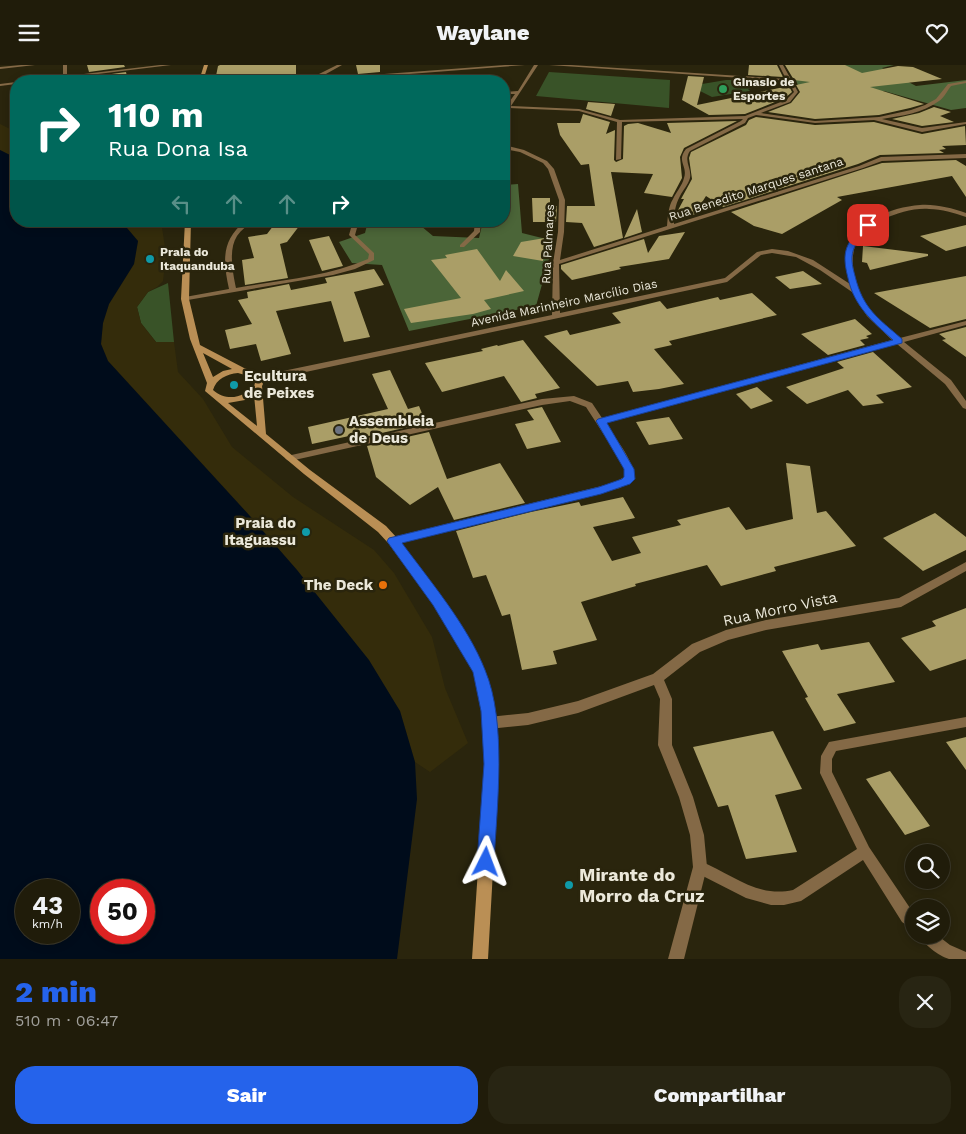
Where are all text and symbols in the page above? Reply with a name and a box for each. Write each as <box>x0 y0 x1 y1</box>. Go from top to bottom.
icon: menu <box>15 19 43 47</box>
icon: heart <box>923 19 951 47</box>
text: Waylane <box>436 20 530 45</box>
place label: Ginasio de Esportes <box>733 75 795 103</box>
marker: Ginasio de Esportes <box>717 83 729 95</box>
text: 110 m <box>108 94 204 136</box>
icon: right <box>25 95 90 160</box>
text: Rua Dona Isa <box>108 136 248 161</box>
street label: Rua Benedito Marques santana <box>667 154 845 224</box>
icon: left <box>167 190 195 218</box>
icon: ahead <box>220 190 248 218</box>
icon: ahead <box>273 190 301 218</box>
icon: right <box>326 190 354 218</box>
street label: Rua Palmares <box>539 204 557 284</box>
pin <box>847 204 889 246</box>
icon: arrive <box>854 211 882 239</box>
place label: Praia do Itaquanduba <box>160 245 235 273</box>
marker: Praia do Itaquanduba <box>144 253 156 265</box>
street label: Avenida Marinheiro Marcílio Dias <box>470 276 658 330</box>
place label: Ecultura de Peixes <box>244 367 314 402</box>
marker: Ecultura de Peixes <box>228 379 240 391</box>
place label: Assembleia de Deus <box>349 412 434 447</box>
marker: Assembleia de Deus <box>333 424 345 436</box>
place label: Praia do Itaguassu <box>224 514 296 549</box>
marker: Praia do Itaguassu <box>300 526 312 538</box>
place label: The Deck <box>304 576 374 594</box>
marker: The Deck <box>377 579 389 591</box>
street label: Rua Morro Vista <box>721 588 839 630</box>
position arrow <box>459 835 511 887</box>
map controls <box>905 844 950 944</box>
button: search <box>905 844 950 889</box>
place label: Mirante do Morro da Cruz <box>579 864 705 906</box>
speed limit sign: 50 <box>90 879 155 944</box>
marker: Mirante do Morro da Cruz <box>563 879 575 891</box>
text: 43 <box>32 891 63 920</box>
button: layers <box>905 899 950 944</box>
text: km/h <box>32 917 63 931</box>
text: 2 min <box>15 974 97 1009</box>
button: close <box>899 976 951 1028</box>
text: 510 m · 06:47 <box>15 1011 118 1030</box>
button: Sair <box>15 1066 478 1124</box>
button: Compartilhar <box>488 1066 951 1124</box>

